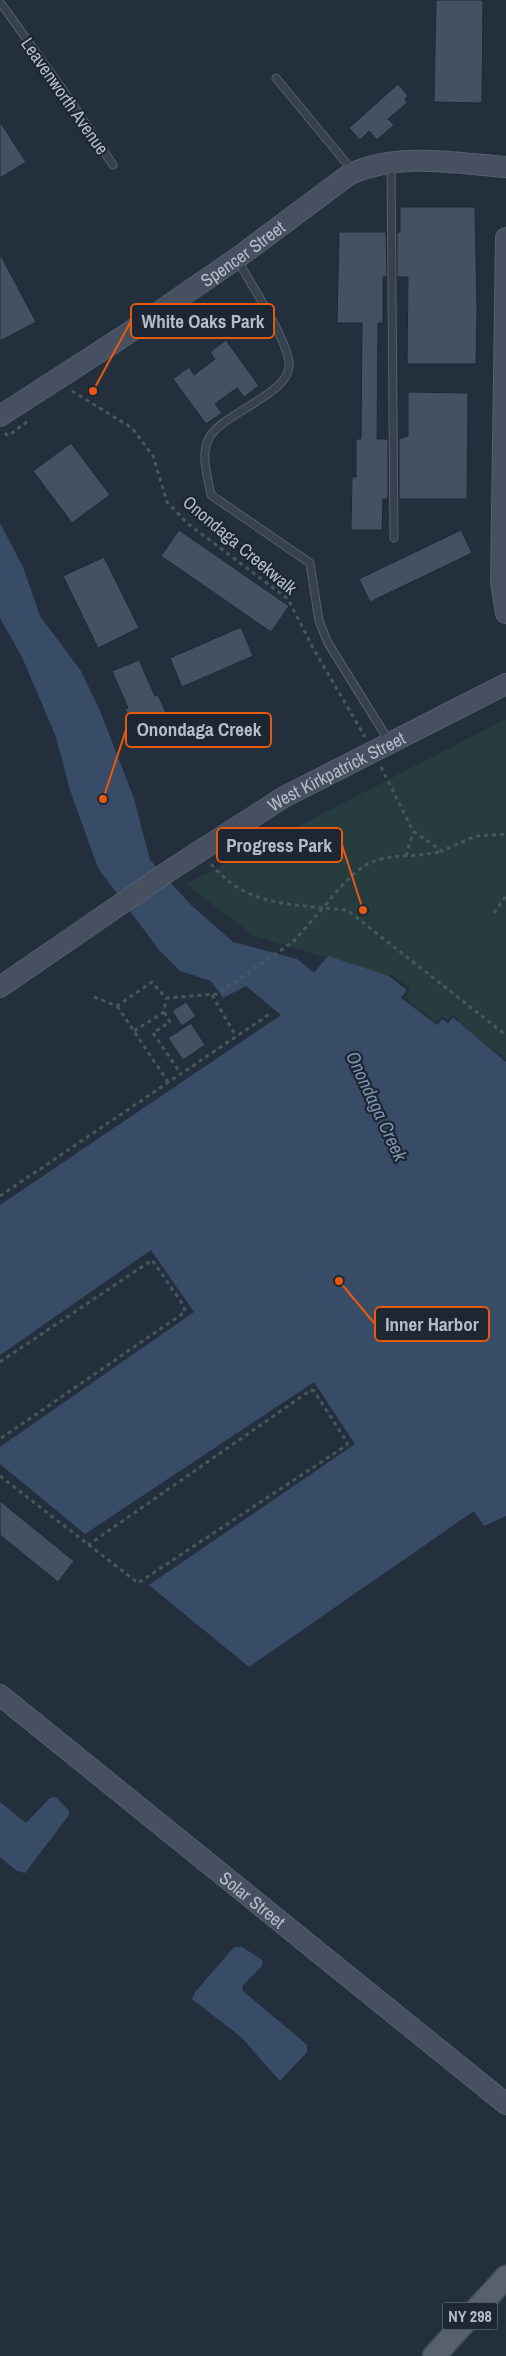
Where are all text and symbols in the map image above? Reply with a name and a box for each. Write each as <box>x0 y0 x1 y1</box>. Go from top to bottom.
street label: Leavenworth Avenue <box>15 32 115 160</box>
street label: Spencer Street <box>195 214 290 292</box>
callout: White Oaks Park <box>131 304 274 338</box>
text: White Oaks Park <box>142 308 265 334</box>
street label: Onondaga Creekwalk <box>178 490 303 601</box>
callout: Onondaga Creek <box>126 713 271 747</box>
text: Onondaga Creek <box>137 716 262 742</box>
street label: West Kirkpatrick Street <box>262 725 409 817</box>
callout: Progress Park <box>217 828 342 862</box>
text: Progress Park <box>226 832 332 858</box>
water label: Onondaga Creek <box>340 1047 414 1166</box>
callout: Inner Harbor <box>375 1307 489 1341</box>
text: Inner Harbor <box>385 1311 479 1337</box>
street label: Solar Street <box>215 1865 291 1934</box>
road number: NY 298 <box>442 2302 498 2330</box>

